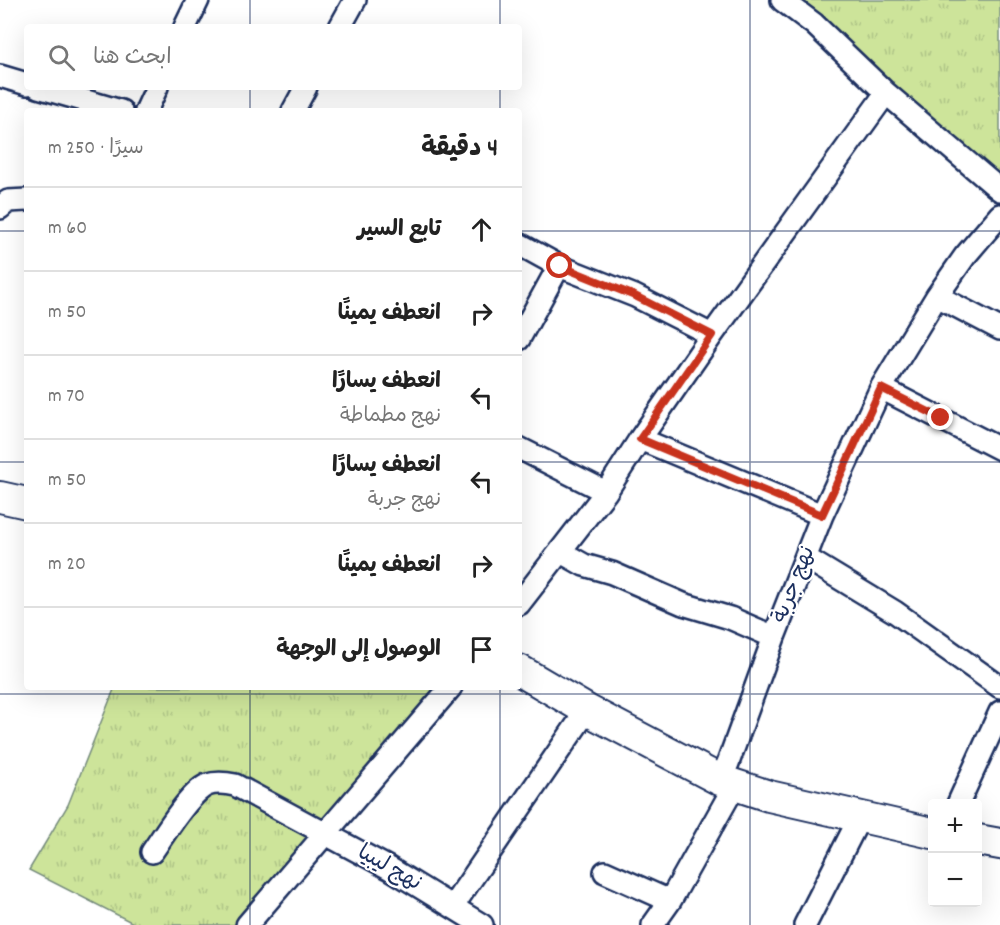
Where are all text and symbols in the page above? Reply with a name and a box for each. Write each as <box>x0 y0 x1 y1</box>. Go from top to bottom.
search box <box>24 24 522 90</box>
icon: search <box>45 41 78 74</box>
text: ابحث هنا <box>93 43 172 74</box>
text: 4 دقيقة <box>421 131 498 168</box>
text: سيرًا · 250 m <box>48 135 144 163</box>
icon: ahead <box>465 213 498 246</box>
text: 60 m <box>48 215 87 243</box>
text: تابع السير <box>358 215 441 246</box>
route start <box>546 252 572 278</box>
icon: right <box>465 297 498 330</box>
text: 50 m <box>48 299 87 327</box>
text: انعطف يمينًا <box>338 299 441 330</box>
text: انعطف يسارًا <box>332 367 441 398</box>
icon: left <box>465 381 498 414</box>
text: 70 m <box>48 383 85 411</box>
text: نهج مطماطة <box>340 403 441 431</box>
route end <box>927 404 953 430</box>
text: انعطف يسارًا <box>332 451 441 482</box>
icon: left <box>465 465 498 498</box>
text: 50 m <box>48 467 87 495</box>
text: نهج جربة <box>368 487 441 515</box>
street label: نهج جربة <box>766 542 824 628</box>
icon: right <box>465 549 498 582</box>
text: 20 m <box>48 551 86 579</box>
text: انعطف يمينًا <box>338 551 441 582</box>
icon: arrive <box>465 633 498 666</box>
text: الوصول إلى الوجهة <box>276 635 441 666</box>
map controls <box>928 799 982 907</box>
button: + <box>928 799 982 853</box>
street label: نهج ليبيا <box>351 838 427 900</box>
button: − <box>928 853 982 907</box>

